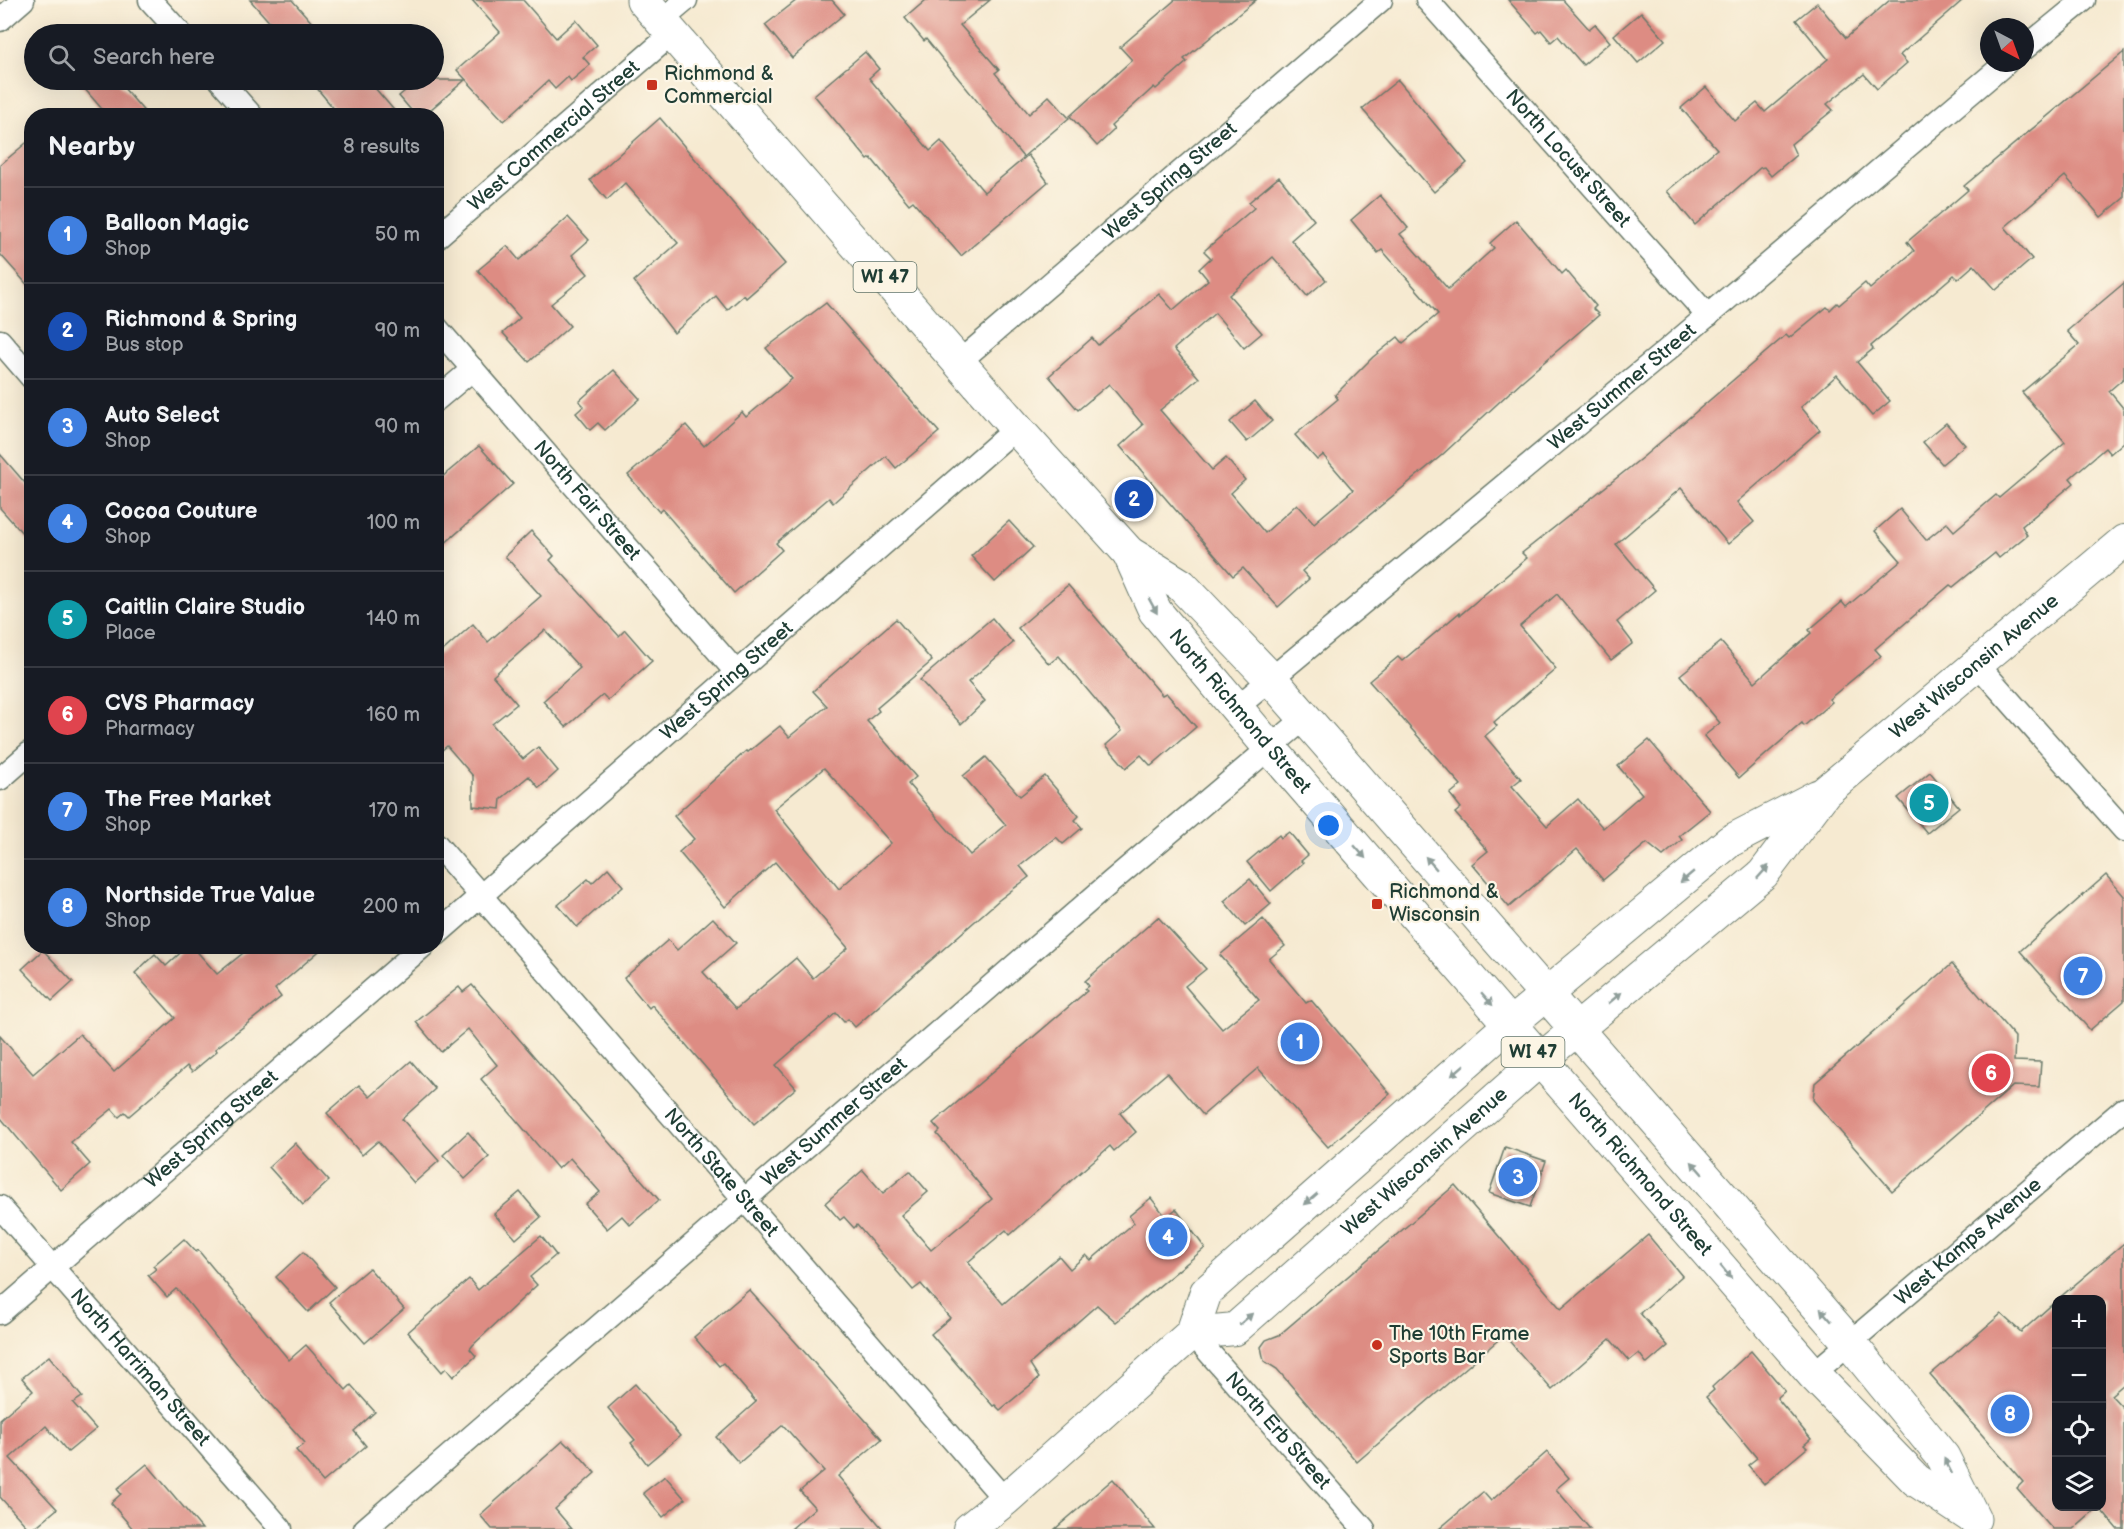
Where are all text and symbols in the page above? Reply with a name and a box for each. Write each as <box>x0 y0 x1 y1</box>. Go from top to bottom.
north arrow <box>1980 18 2034 72</box>
search box <box>24 24 444 90</box>
icon: search <box>45 41 78 74</box>
text: Search here <box>93 44 215 71</box>
street label: West Commercial Street <box>463 55 645 217</box>
place label: Richmond & Commercial <box>664 62 774 109</box>
marker: Richmond & Commercial <box>645 78 659 92</box>
street label: North Locust Street <box>1500 84 1636 232</box>
street label: West Spring Street <box>1098 117 1242 245</box>
text: Nearby <box>48 132 135 163</box>
text: 8 results <box>343 135 420 159</box>
text: Balloon Magic <box>105 210 249 237</box>
text: 1 <box>63 223 72 247</box>
text: 50 m <box>375 223 420 247</box>
text: Shop <box>105 237 151 261</box>
road number: WI 47 <box>854 262 916 292</box>
text: Richmond & Spring <box>105 306 297 333</box>
text: 2 <box>62 319 73 343</box>
text: 90 m <box>375 319 420 343</box>
street label: West Summer Street <box>1543 319 1701 456</box>
text: Bus stop <box>105 333 184 357</box>
text: Auto Select <box>105 402 220 429</box>
text: 3 <box>62 415 73 439</box>
text: 90 m <box>375 415 420 439</box>
text: Shop <box>105 429 151 453</box>
street label: North Fair Street <box>528 436 646 565</box>
pin: 2 <box>1114 476 1154 522</box>
text: Cocoa Couture <box>105 498 257 525</box>
text: 4 <box>62 511 73 535</box>
text: 100 m <box>367 511 420 535</box>
text: Shop <box>105 525 151 549</box>
street label: West Wisconsin Avenue <box>1885 589 2064 744</box>
text: Caitlin Claire Studio <box>105 594 305 621</box>
one-way arrow <box>1148 598 1158 615</box>
text: 5 <box>62 607 73 631</box>
text: 140 m <box>366 607 420 631</box>
street label: West Spring Street <box>655 616 798 745</box>
text: Place <box>105 621 156 645</box>
street label: North Richmond Street <box>1164 624 1316 799</box>
text: CVS Pharmacy <box>105 690 254 717</box>
text: 6 <box>61 703 74 727</box>
text: 160 m <box>366 703 420 727</box>
text: Pharmacy <box>105 717 195 741</box>
pin: 5 <box>1910 780 1948 826</box>
text: The Free Market <box>105 786 271 813</box>
text: 7 <box>62 799 73 823</box>
text: 170 m <box>369 799 420 823</box>
your location <box>1314 811 1343 840</box>
text: Shop <box>105 813 151 837</box>
one-way arrow <box>1353 844 1366 859</box>
one-way arrow <box>1425 856 1438 871</box>
one-way arrow <box>1756 864 1770 879</box>
one-way arrow <box>1680 870 1695 883</box>
place label: Richmond & Wisconsin <box>1389 880 1499 927</box>
text: Northside True Value <box>105 882 315 909</box>
text: 8 <box>61 895 74 919</box>
text: 200 m <box>363 895 420 919</box>
marker: Richmond & Wisconsin <box>1370 897 1384 911</box>
text: Shop <box>105 909 151 933</box>
pin: 7 <box>2064 954 2102 998</box>
one-way arrow <box>1480 991 1493 1006</box>
one-way arrow <box>1607 991 1623 1004</box>
pin: 1 <box>1280 1020 1320 1064</box>
road number: WI 47 <box>1502 1037 1564 1067</box>
pin: 6 <box>1972 1050 2010 1096</box>
street label: West Summer Street <box>756 1052 912 1192</box>
one-way arrow <box>1451 1063 1466 1076</box>
street label: West Spring Street <box>140 1065 283 1194</box>
street label: West Wisconsin Avenue <box>1337 1082 1513 1241</box>
street label: North Richmond Street <box>1563 1088 1717 1261</box>
street label: North State Street <box>659 1103 783 1242</box>
pin: 3 <box>1498 1154 1538 1200</box>
one-way arrow <box>1691 1161 1704 1176</box>
street label: West Kamps Avenue <box>1890 1172 2047 1311</box>
one-way arrow <box>1304 1192 1319 1205</box>
pin: 4 <box>1148 1214 1188 1260</box>
one-way arrow <box>1720 1264 1733 1280</box>
street label: North Harriman Street <box>65 1284 215 1451</box>
map controls <box>2052 1295 2106 1511</box>
button: + <box>2052 1295 2106 1349</box>
one-way arrow <box>1819 1307 1832 1323</box>
one-way arrow <box>1238 1313 1253 1326</box>
place label: The 10th Frame Sports Bar <box>1389 1322 1529 1369</box>
marker: The 10th Frame Sports Bar <box>1370 1338 1384 1352</box>
button: − <box>2052 1349 2106 1403</box>
street label: North Erb Street <box>1220 1367 1336 1494</box>
pin: 8 <box>1990 1392 2030 1436</box>
button: locate <box>2052 1403 2106 1457</box>
button: layers <box>2052 1457 2106 1511</box>
one-way arrow <box>1943 1458 1953 1475</box>

